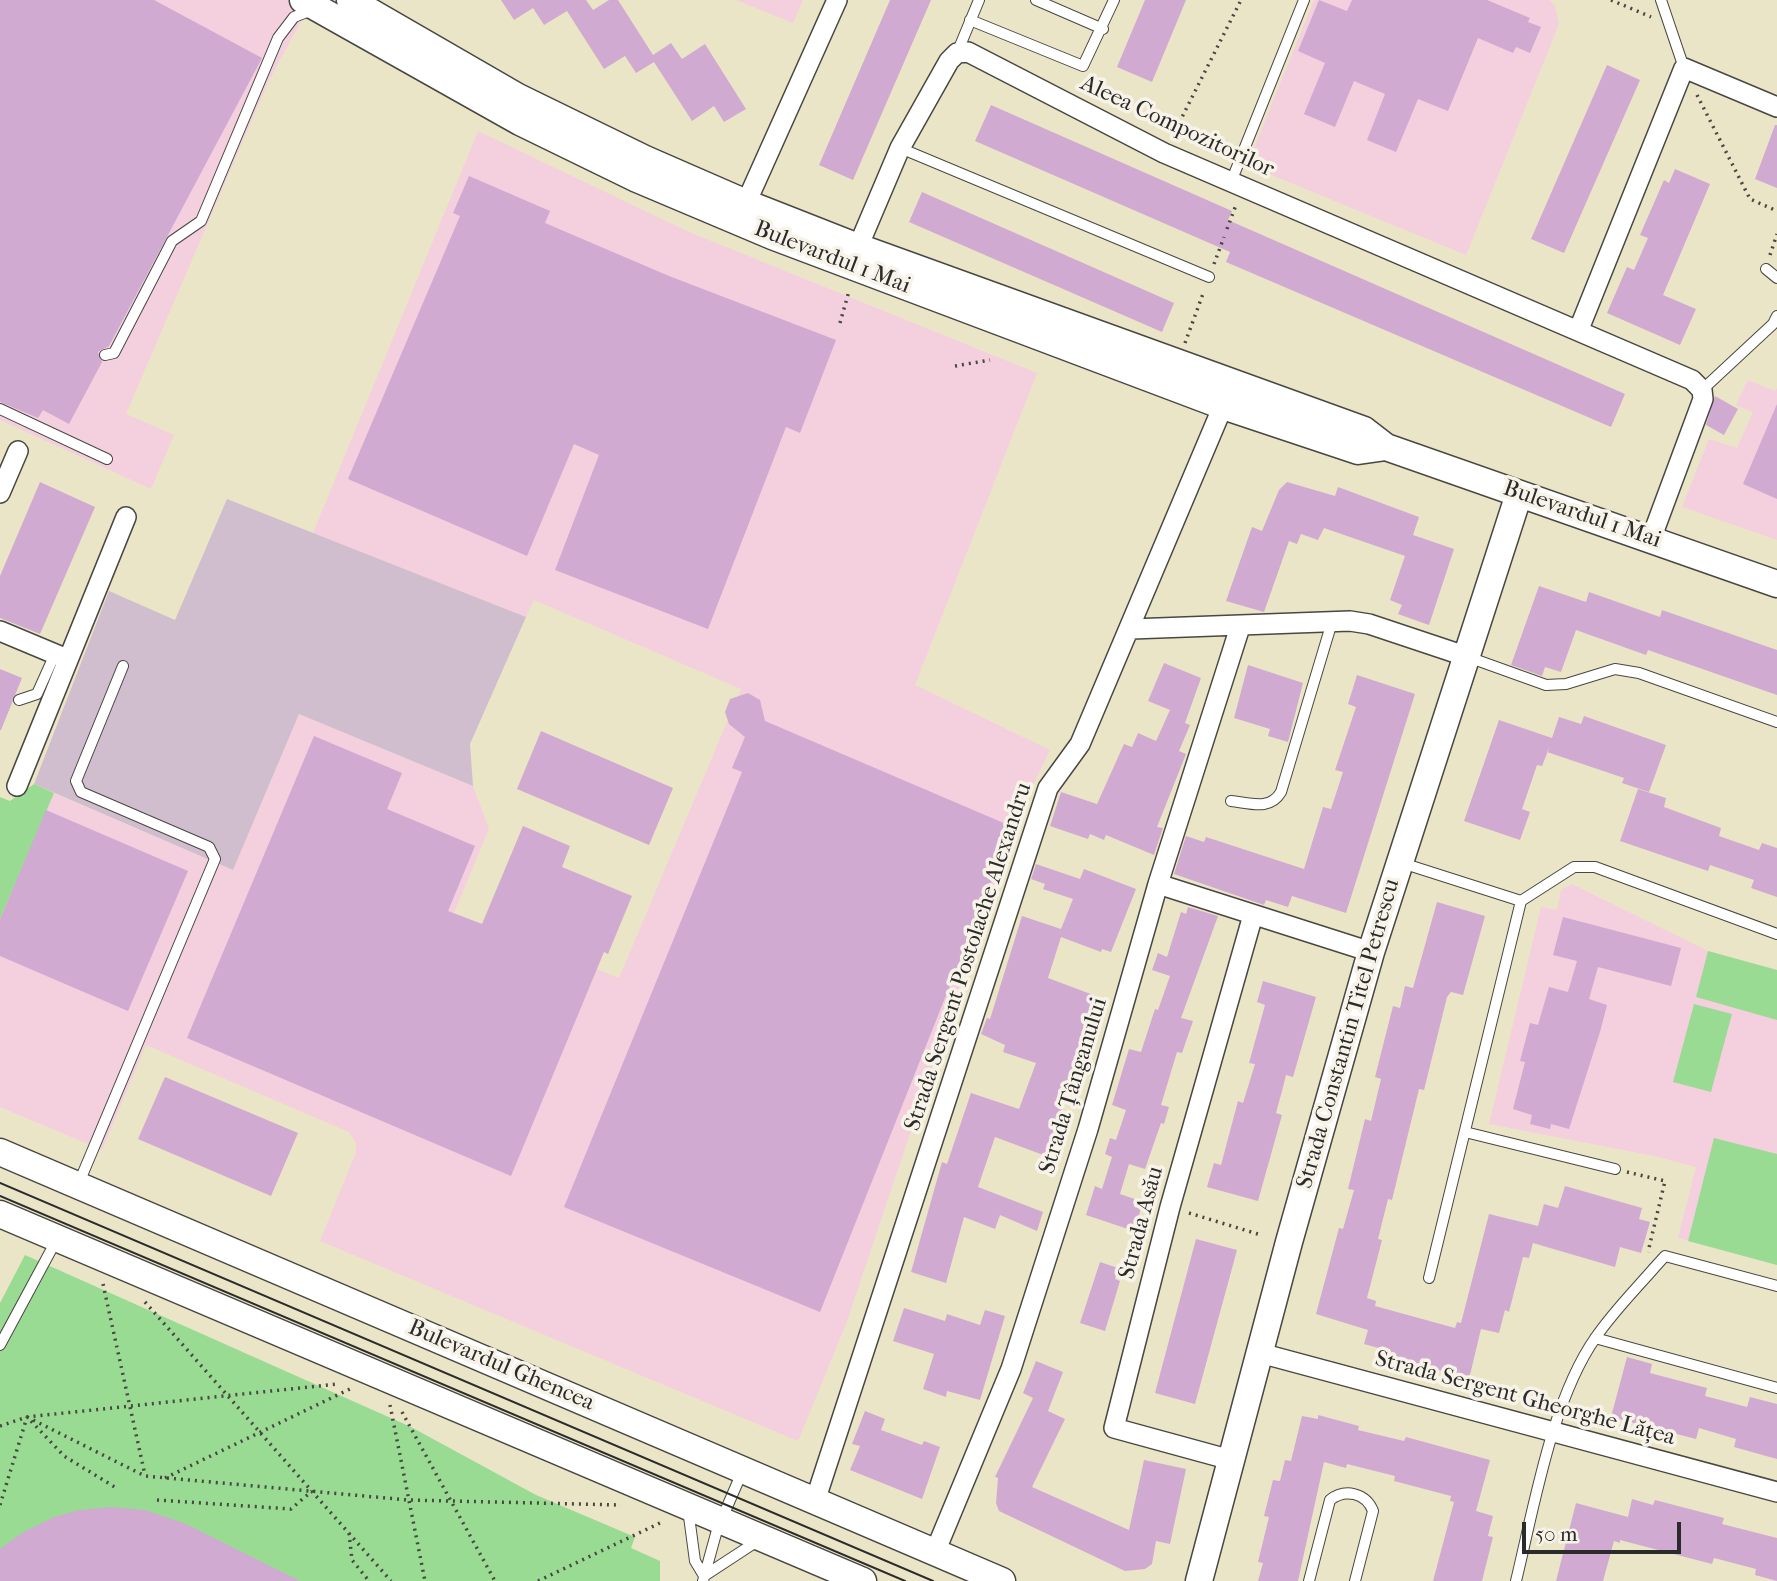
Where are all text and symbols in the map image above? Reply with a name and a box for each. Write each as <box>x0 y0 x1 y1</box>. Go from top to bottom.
street label: Aleea Compozitorilor <box>1076 70 1278 184</box>
street label: Bulevardul 1 Mai <box>750 216 914 300</box>
street label: Bulevardul 1 Mai <box>1499 475 1665 555</box>
street label: Strada Sergent Postolache Alexandru <box>900 779 1038 1135</box>
street label: Strada Constantin Titel Petrescu <box>1292 876 1406 1192</box>
street label: Strada Țânganului <box>1034 995 1114 1177</box>
street label: Strada Asău <box>1114 1164 1170 1282</box>
street label: Bulevardul Ghencea <box>404 1314 598 1418</box>
street label: Strada Sergent Gheorghe Lățea <box>1372 1346 1678 1452</box>
scale bar <box>1525 1508 1684 1552</box>
text: 50 m <box>1535 1522 1578 1546</box>

